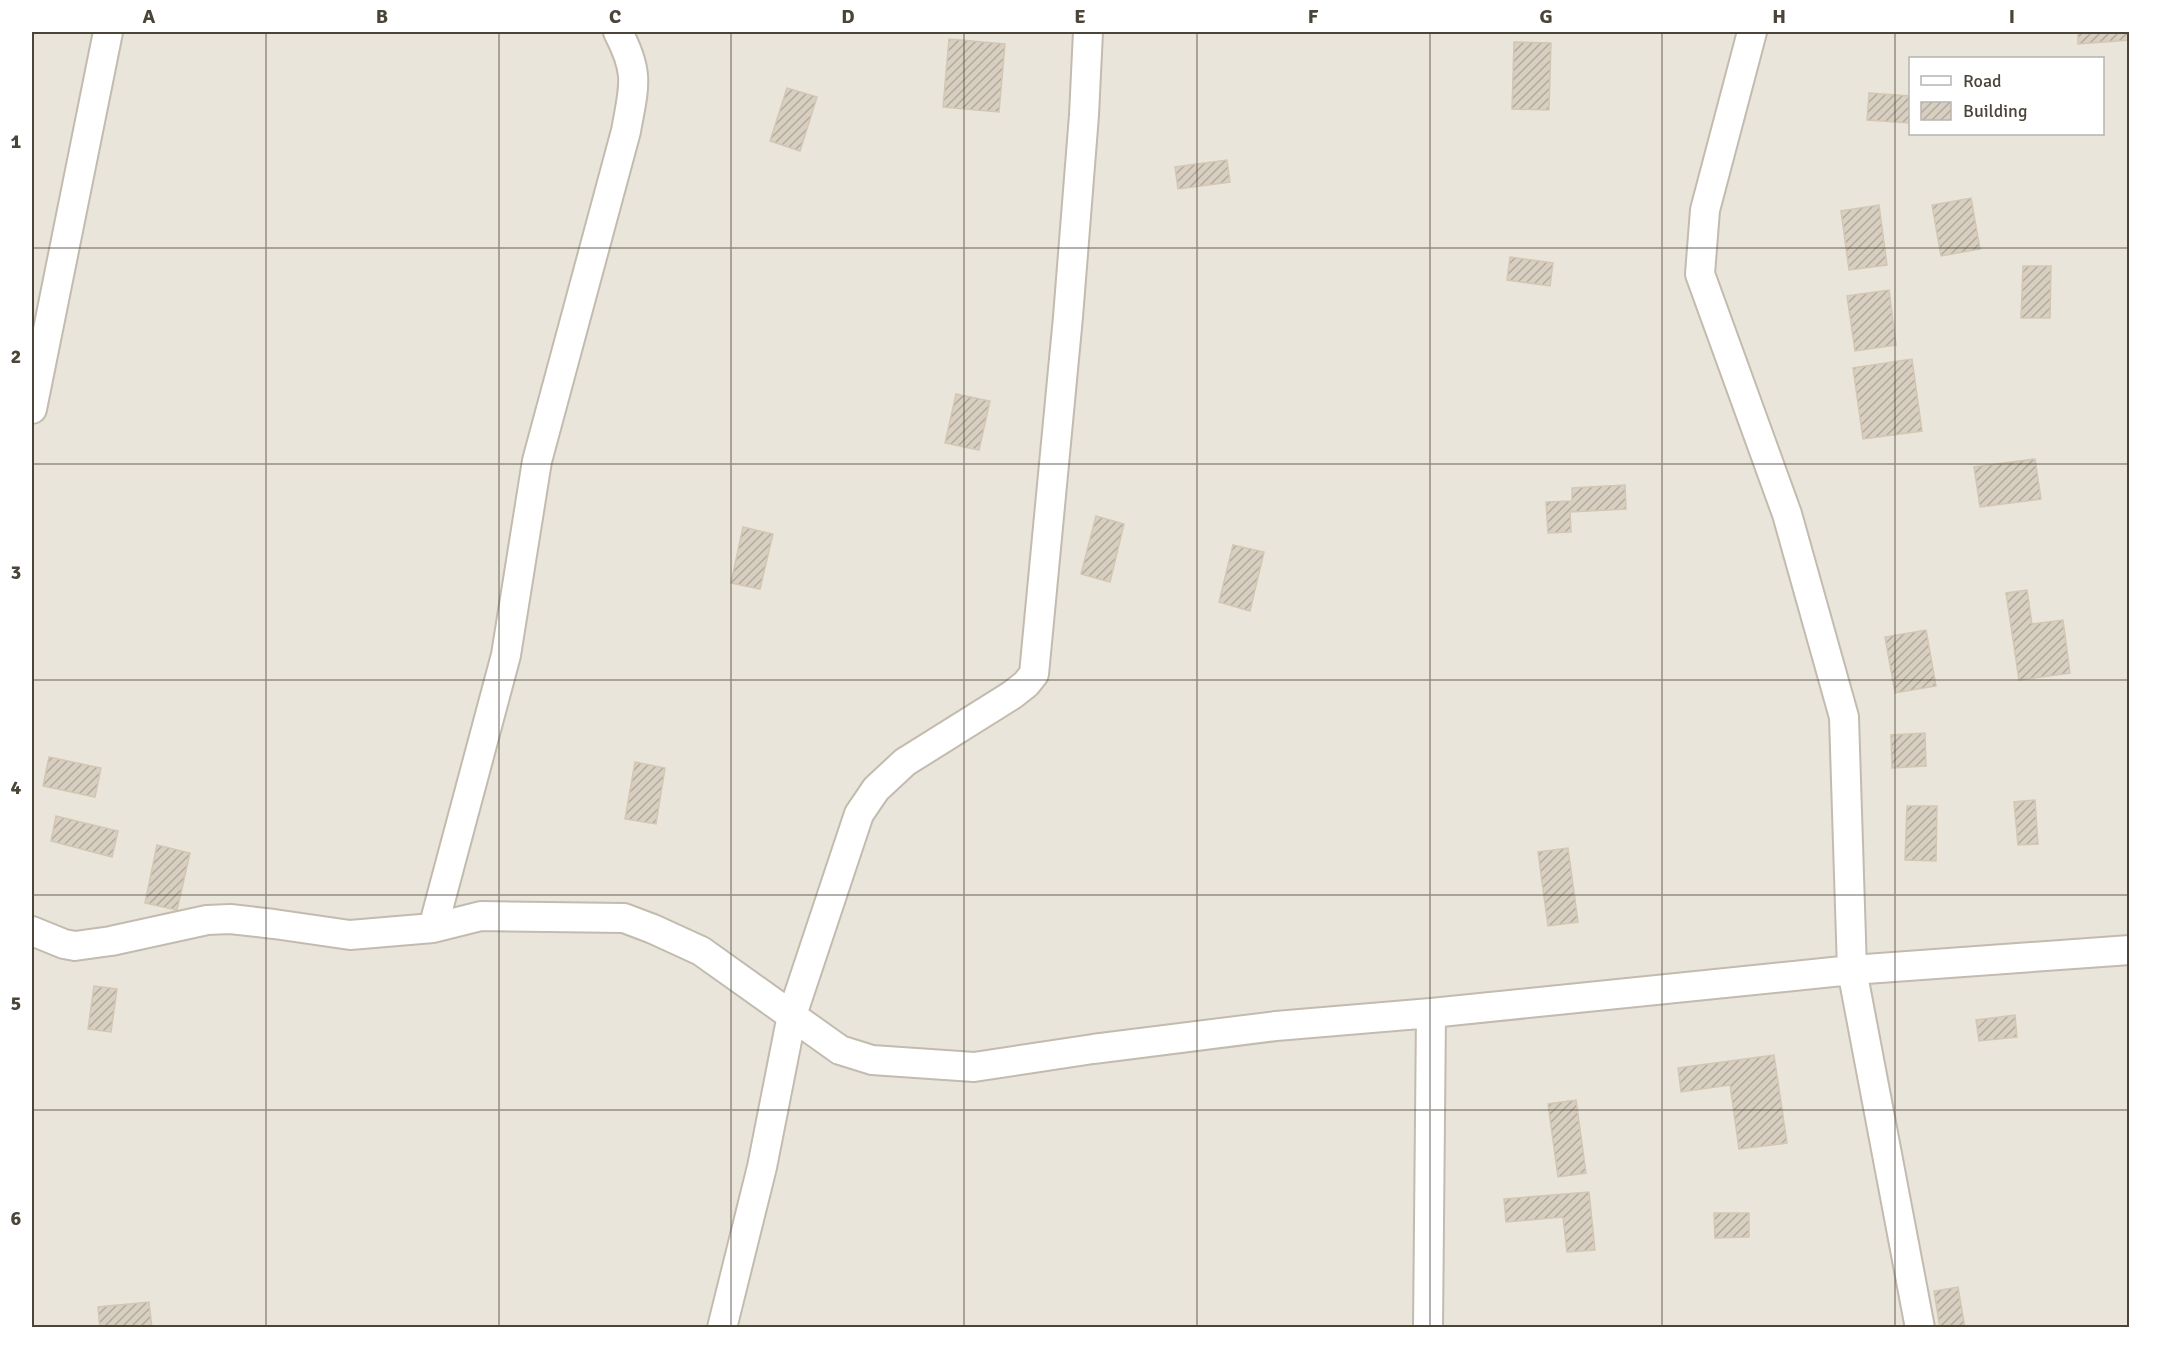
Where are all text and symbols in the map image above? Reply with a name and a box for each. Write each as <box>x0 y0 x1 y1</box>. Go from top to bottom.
text: A <box>143 4 156 29</box>
text: B <box>376 4 388 29</box>
text: C <box>609 4 621 29</box>
text: D <box>841 4 855 29</box>
text: E <box>1074 4 1086 29</box>
text: F <box>1308 4 1319 29</box>
text: G <box>1539 4 1553 29</box>
text: H <box>1772 4 1786 29</box>
text: I <box>2009 4 2015 29</box>
legend <box>1909 57 2104 135</box>
text: Road <box>1963 70 2002 92</box>
text: Building <box>1963 100 2027 122</box>
text: 1 <box>11 129 22 154</box>
text: 2 <box>11 344 21 369</box>
text: 3 <box>11 560 21 585</box>
text: 4 <box>11 775 22 800</box>
text: 5 <box>11 991 21 1016</box>
text: 6 <box>11 1206 22 1231</box>

